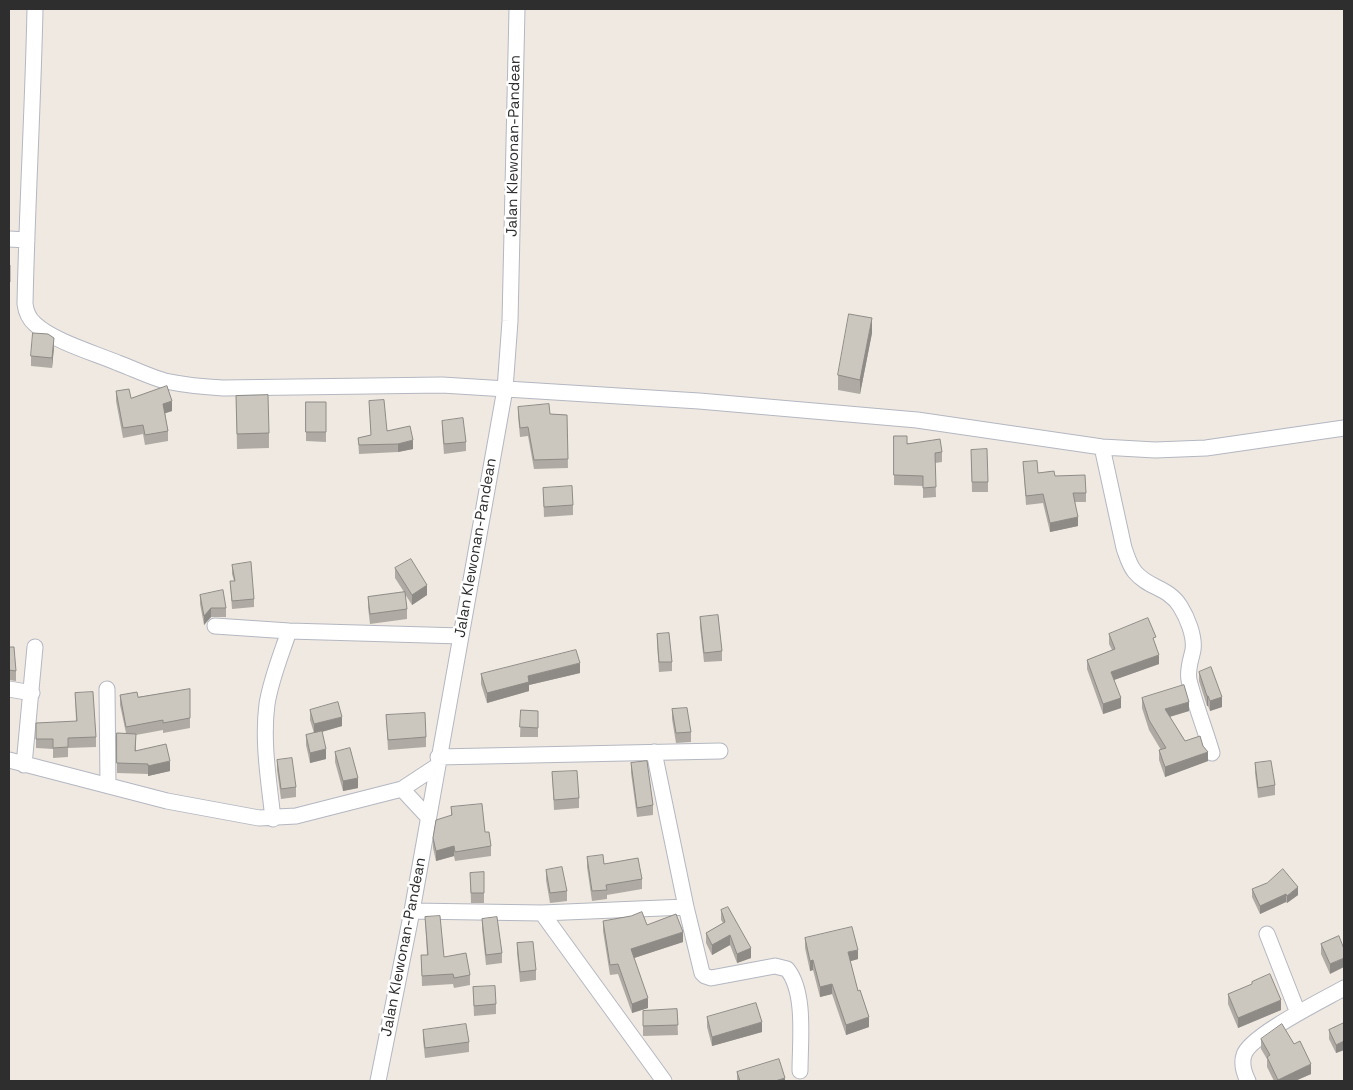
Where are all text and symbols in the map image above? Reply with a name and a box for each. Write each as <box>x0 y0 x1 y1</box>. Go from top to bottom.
street label: Jalan Klewonan-Pandean <box>503 55 525 237</box>
street label: Jalan Klewonan-Pandean <box>451 457 501 639</box>
street label: Jalan Klewonan-Pandean <box>378 856 430 1038</box>

